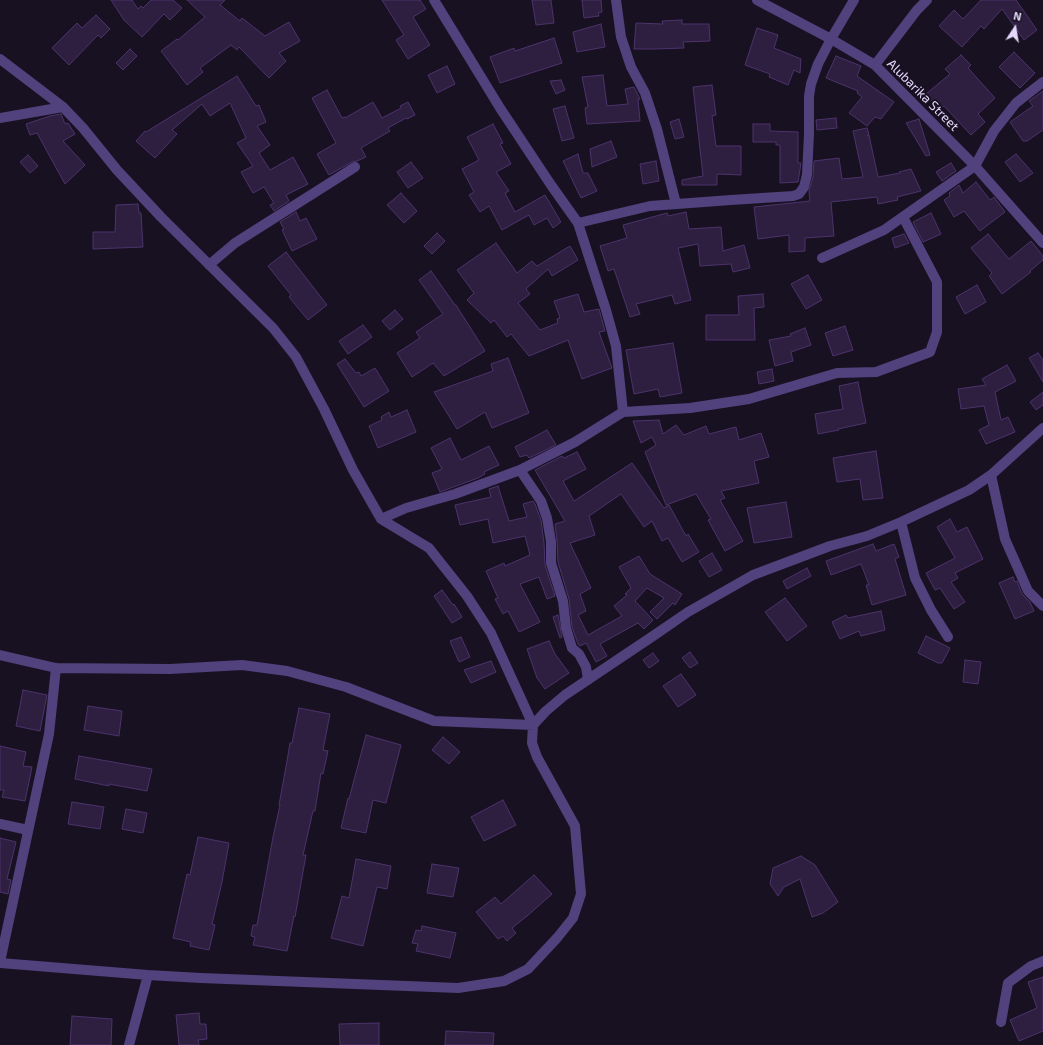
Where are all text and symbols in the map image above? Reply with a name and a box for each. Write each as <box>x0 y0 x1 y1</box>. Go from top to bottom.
north arrow <box>995 8 1035 48</box>
text: N <box>1012 9 1023 23</box>
street label: Alubarika Street <box>884 56 962 134</box>

